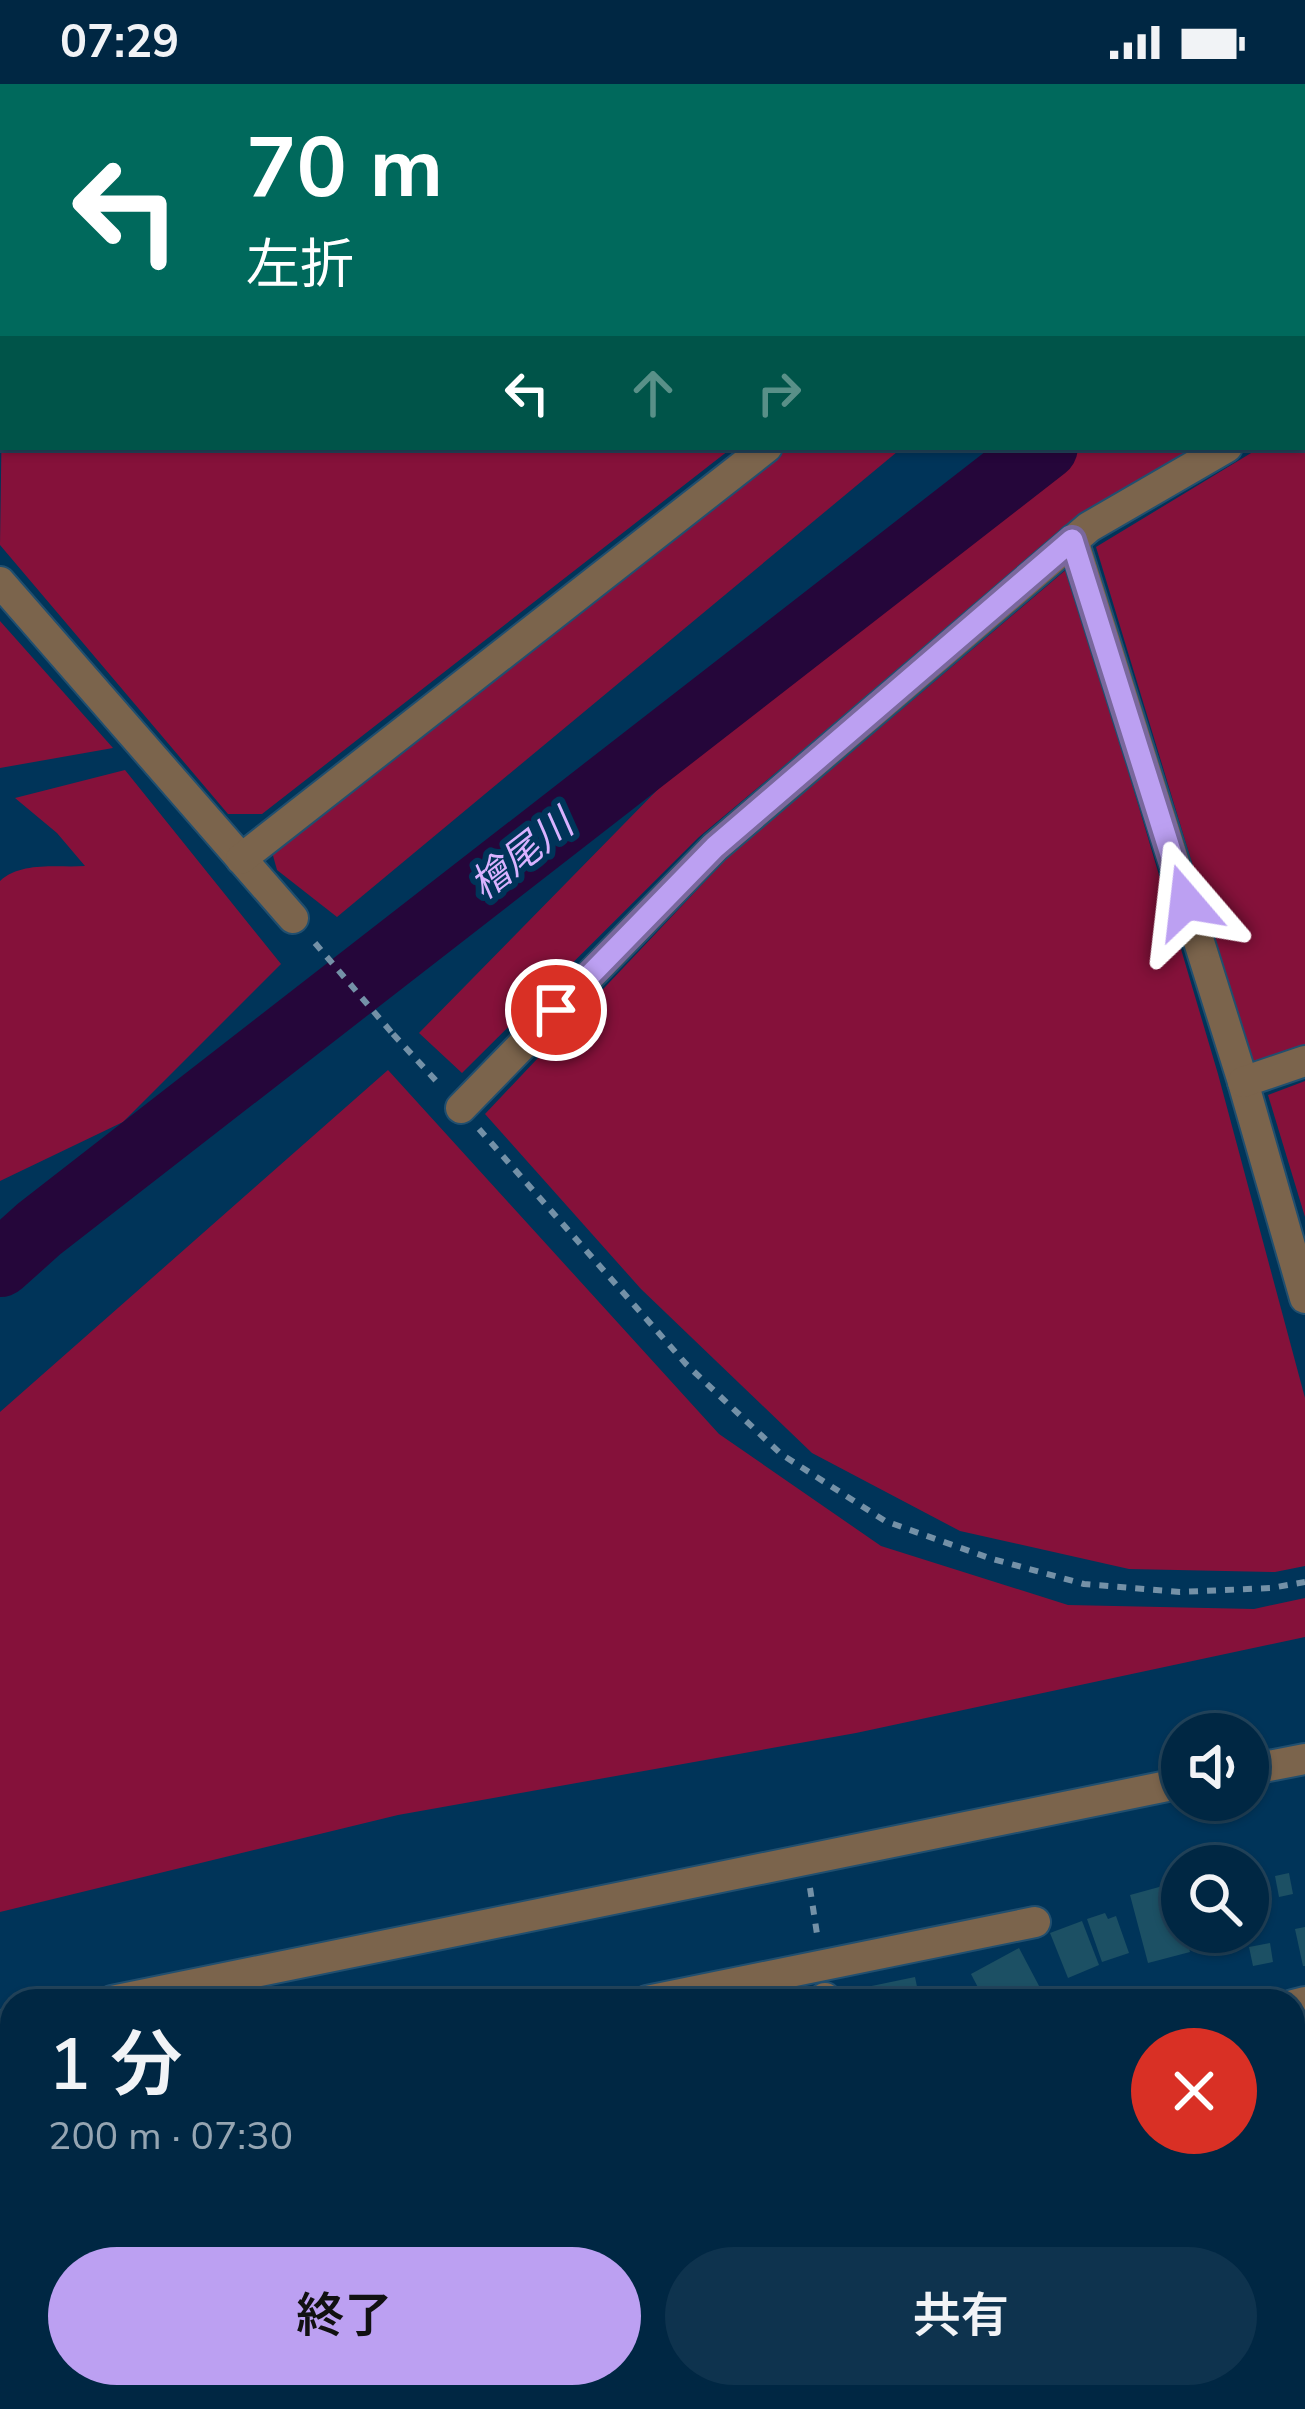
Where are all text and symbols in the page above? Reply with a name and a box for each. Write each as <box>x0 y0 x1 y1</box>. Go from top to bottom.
text: 07:29 <box>60 12 179 73</box>
text: 70 m <box>246 111 443 226</box>
icon: left <box>48 132 204 288</box>
text: 左折 <box>246 228 354 302</box>
icon: left <box>494 360 560 426</box>
icon: ahead <box>620 360 686 426</box>
icon: right <box>746 360 812 426</box>
water label: 檜尾川 <box>460 796 588 912</box>
position arrow <box>1123 839 1249 965</box>
pin <box>505 959 607 1061</box>
icon: arrive <box>523 977 589 1043</box>
map controls <box>1161 1713 1269 1953</box>
button: sound <box>1161 1713 1269 1821</box>
button: search <box>1161 1845 1269 1953</box>
text: 1 分 <box>48 2016 182 2114</box>
button: close <box>1131 2028 1257 2154</box>
text: 200 m · 07:30 <box>48 2110 293 2163</box>
button: 終了 <box>48 2247 641 2385</box>
button: 共有 <box>665 2247 1257 2385</box>

